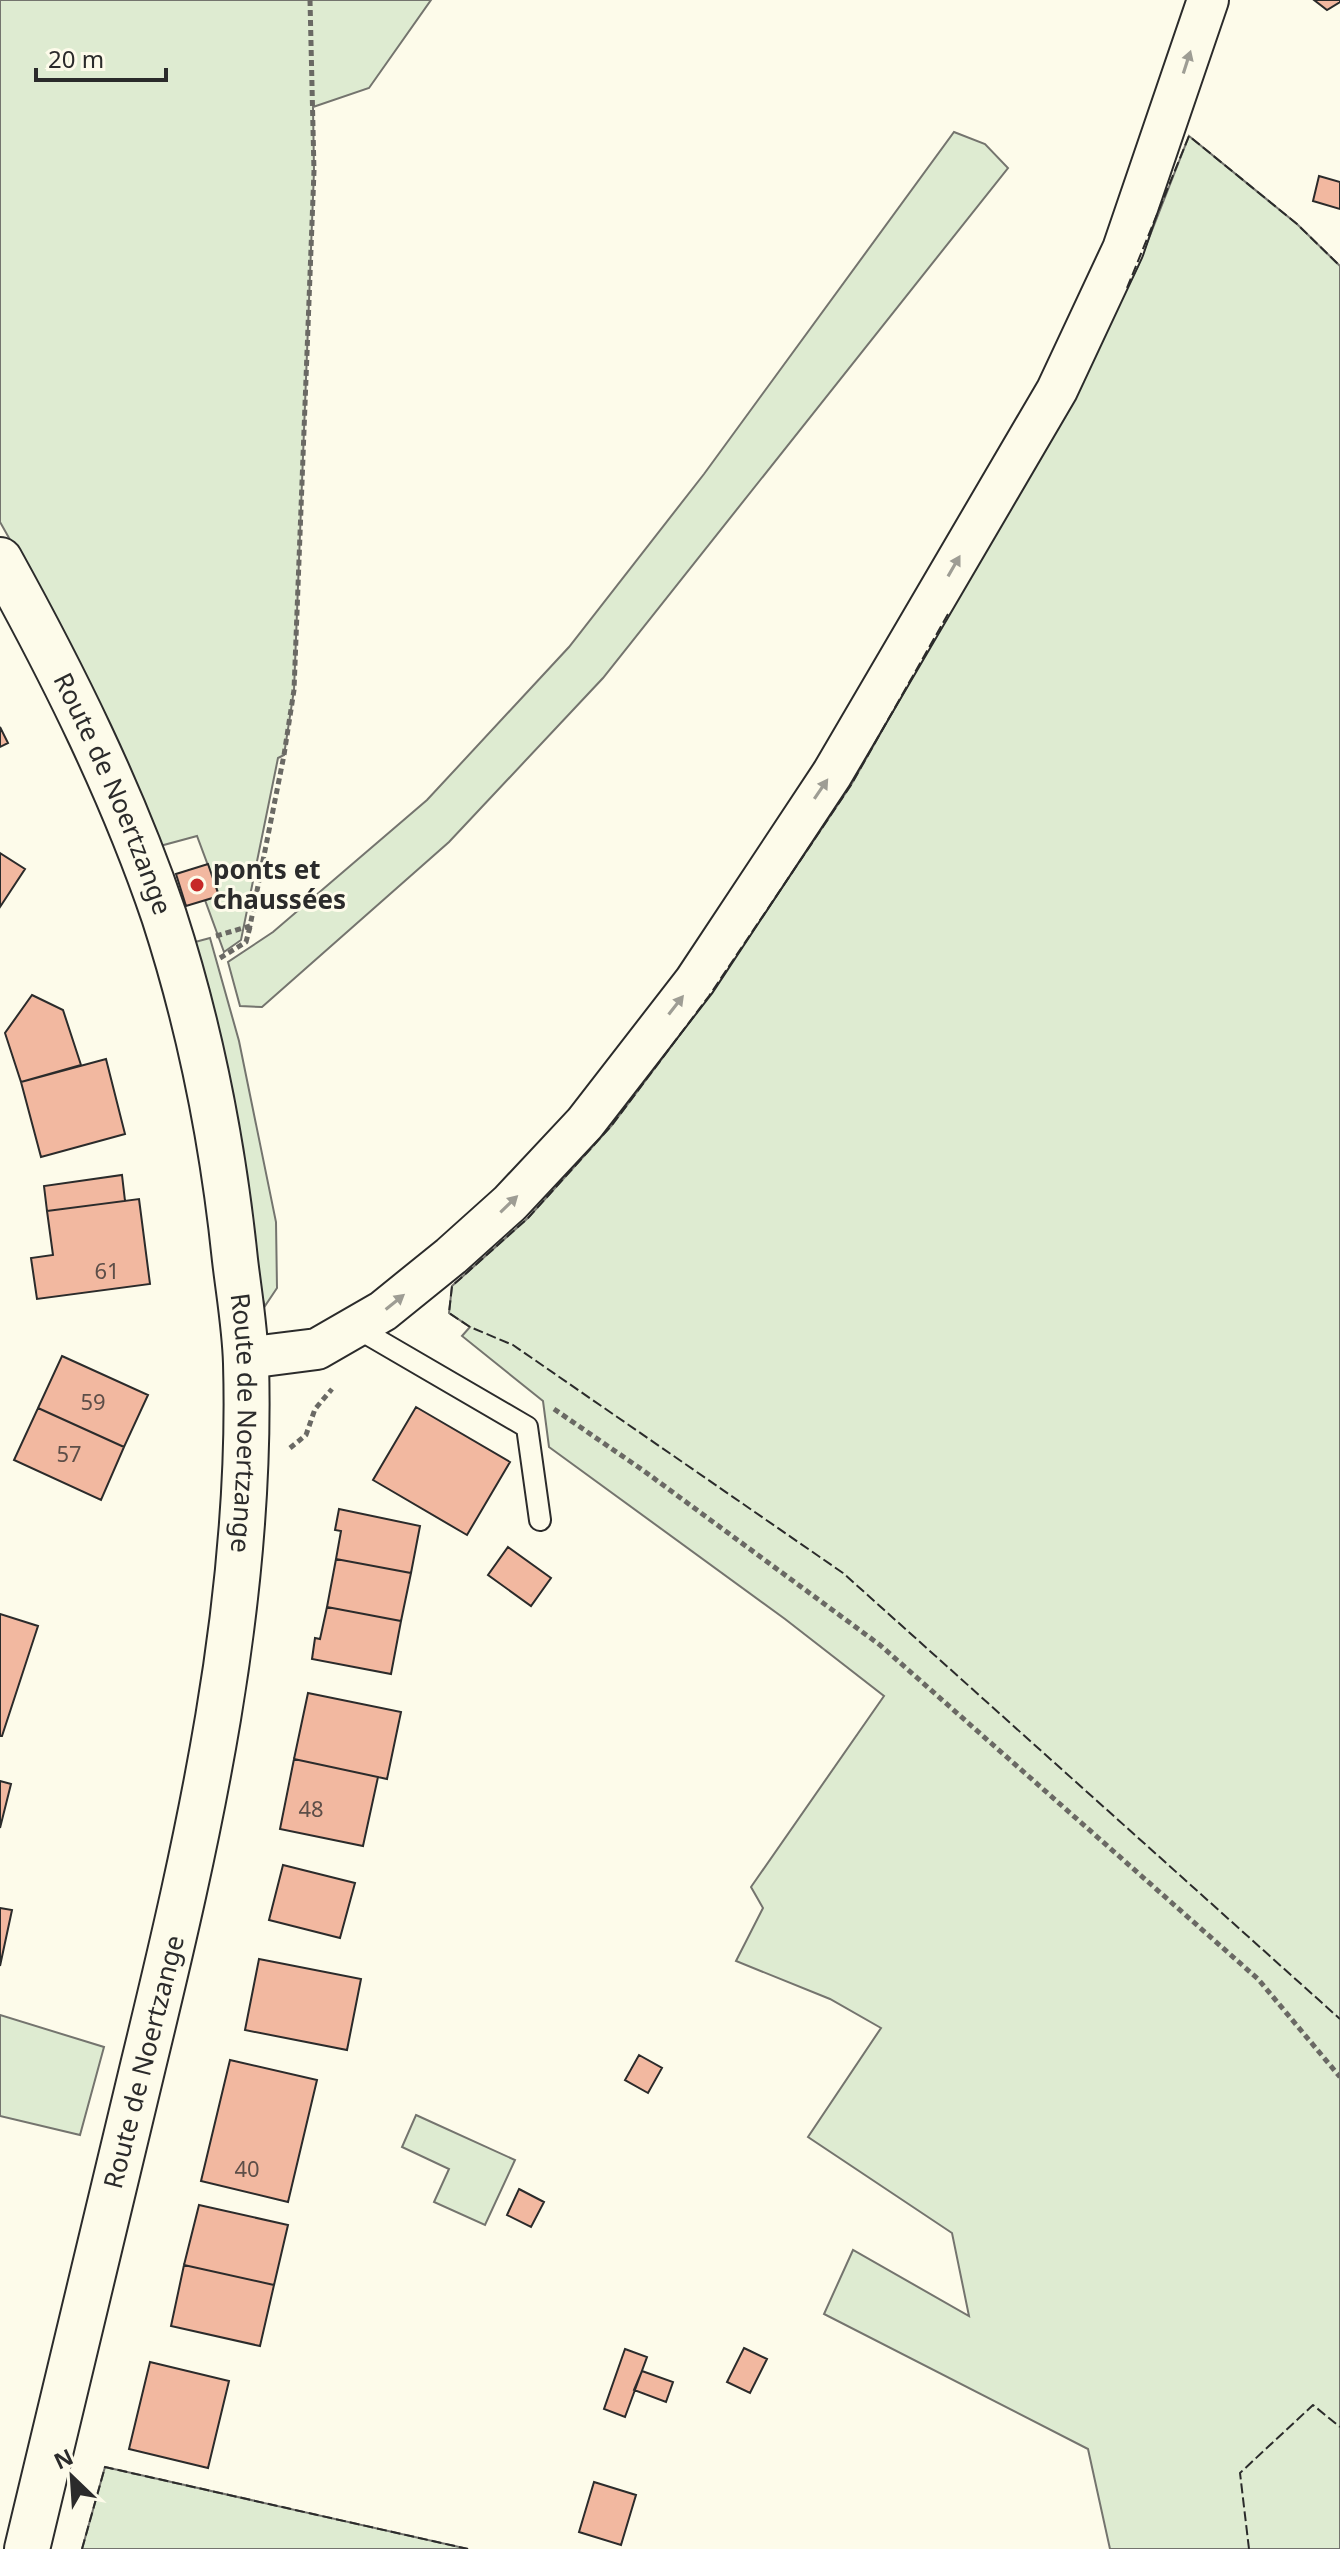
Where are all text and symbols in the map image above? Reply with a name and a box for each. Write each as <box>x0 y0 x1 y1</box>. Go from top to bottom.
scale bar <box>36 32 166 82</box>
text: 20 m <box>48 42 104 75</box>
one-way arrow <box>1181 50 1194 74</box>
one-way arrow <box>947 555 961 577</box>
street label: Route de Noertzange <box>46 666 181 919</box>
one-way arrow <box>814 779 829 800</box>
place label: ponts et chaussées <box>213 851 346 917</box>
marker: ponts et chaussées <box>188 876 206 894</box>
one-way arrow <box>667 995 684 1015</box>
one-way arrow <box>499 1195 518 1213</box>
house number: 61 <box>94 1255 120 1285</box>
street label: Route de Noertzange <box>222 1291 266 1555</box>
one-way arrow <box>384 1294 404 1311</box>
house number: 59 <box>80 1386 106 1416</box>
house number: 57 <box>56 1438 82 1468</box>
house number: 48 <box>298 1793 324 1823</box>
street label: Route de Noertzange <box>94 1931 192 2192</box>
house number: 40 <box>234 2153 260 2183</box>
north arrow <box>32 2437 112 2517</box>
text: N <box>49 2441 78 2475</box>

